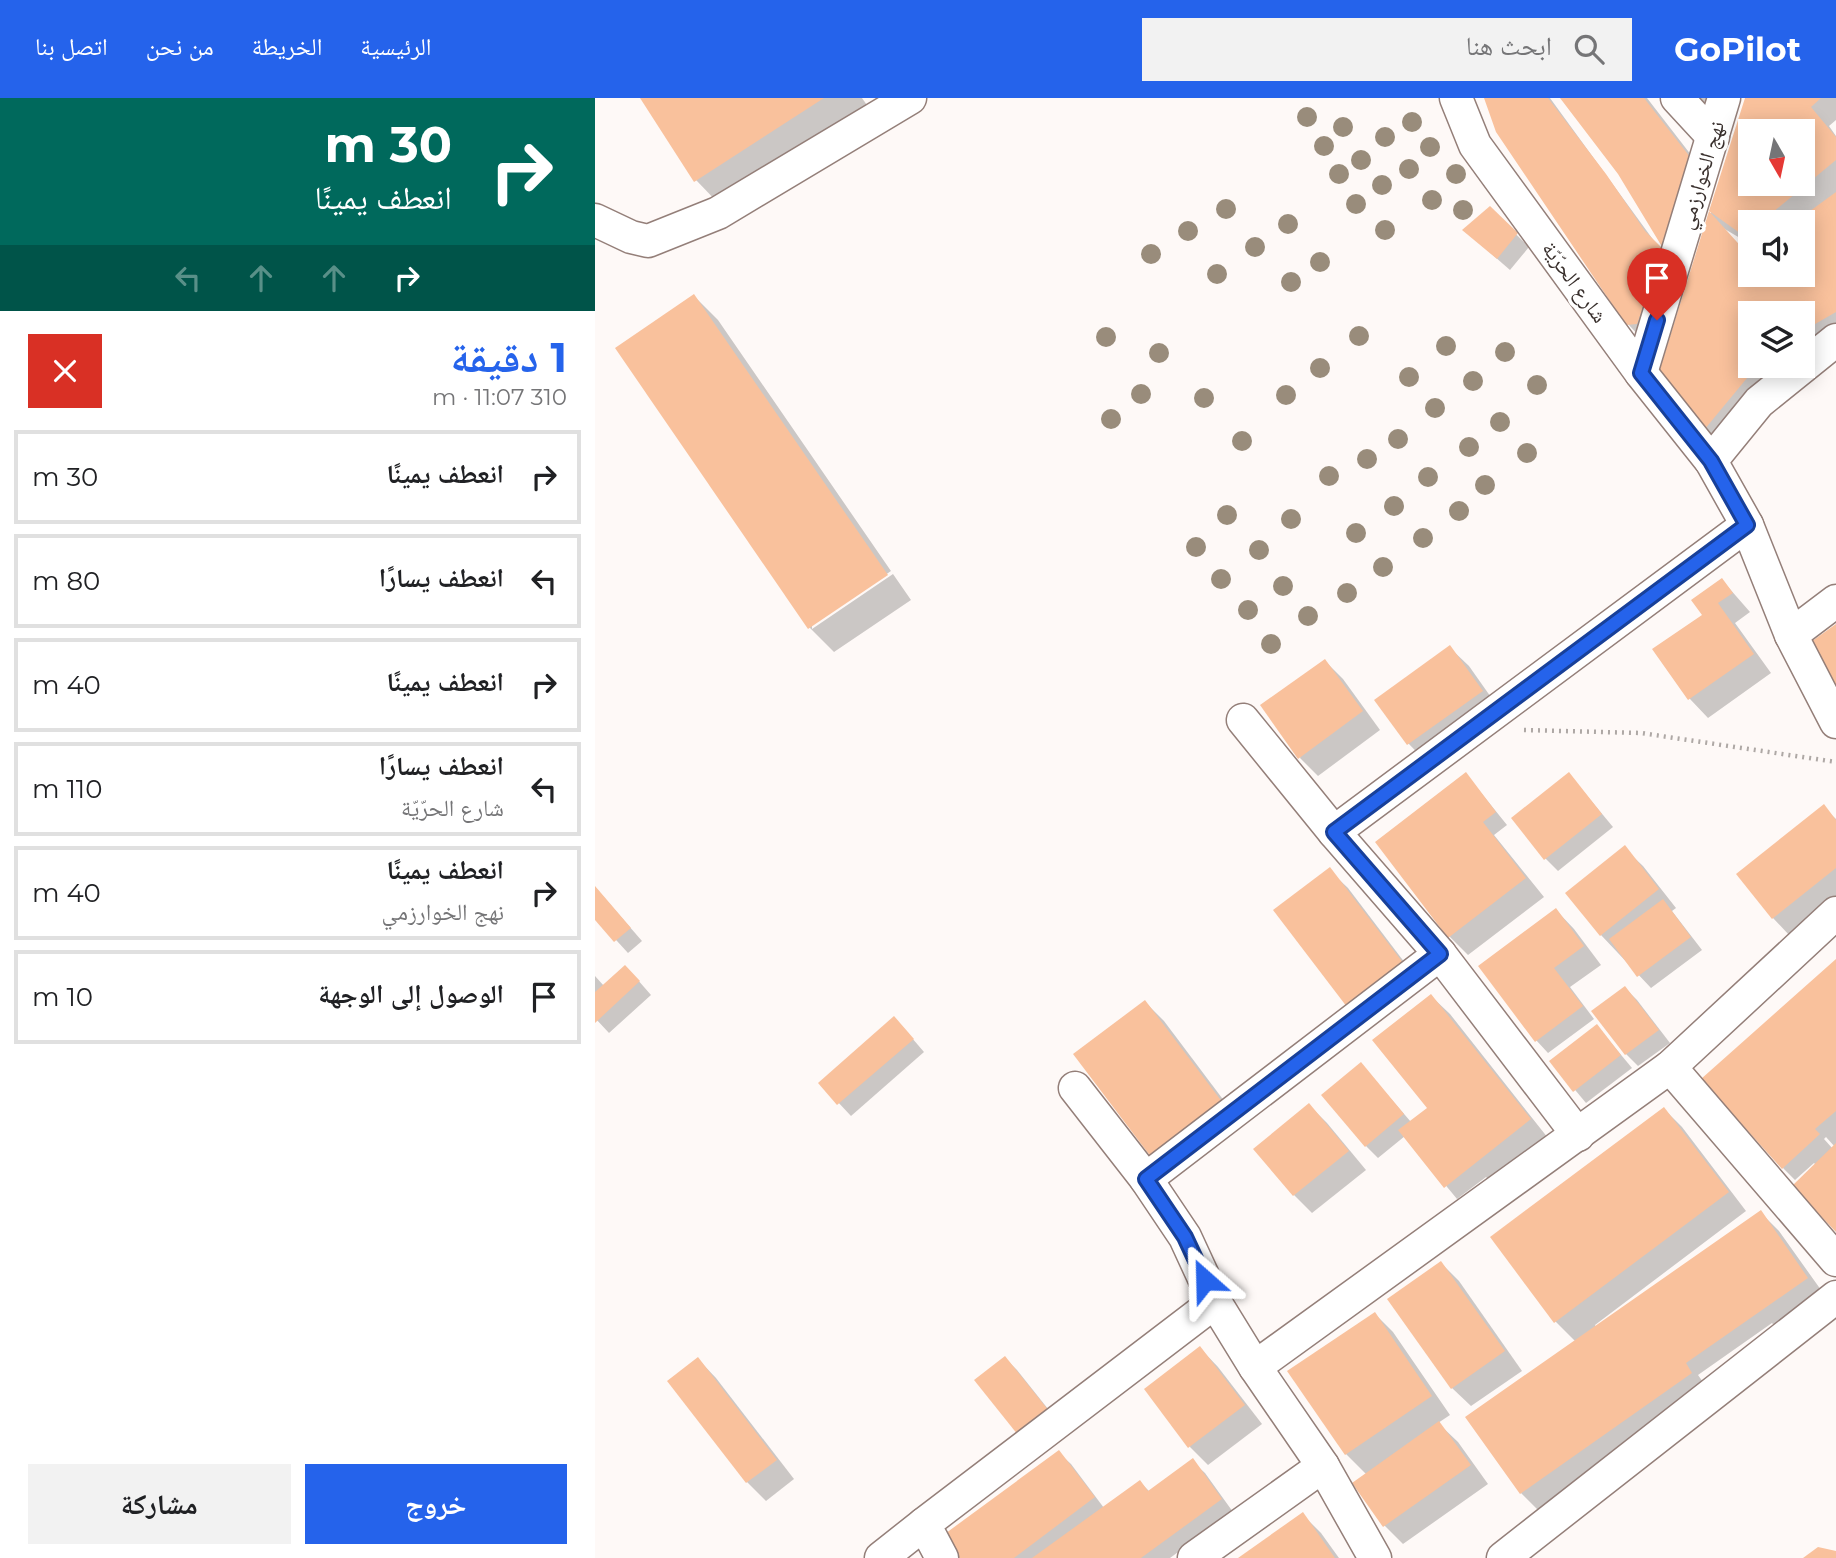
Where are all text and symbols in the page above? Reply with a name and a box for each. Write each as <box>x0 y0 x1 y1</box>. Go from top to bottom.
search box <box>1142 18 1632 81</box>
text: GoPilot <box>1674 29 1801 69</box>
text: ابحث هنا <box>1466 30 1552 62</box>
icon: search <box>1570 30 1608 68</box>
text: اتصل بنا <box>35 32 108 61</box>
text: من نحن <box>146 32 214 61</box>
text: الخريطة <box>252 32 322 61</box>
text: الرئيسية <box>360 32 431 61</box>
text: 30 m <box>324 115 452 174</box>
street label: نهج الخوارزمي <box>1673 118 1733 233</box>
north arrow <box>1738 119 1815 196</box>
map controls <box>1738 119 1815 378</box>
icon: right <box>476 126 567 217</box>
text: انعطف يمينًا <box>315 178 452 217</box>
button: sound <box>1738 210 1815 287</box>
street label: شارع الحرّيّة <box>1536 237 1613 328</box>
pin <box>1627 248 1687 320</box>
icon: left <box>169 259 207 297</box>
icon: ahead <box>242 259 280 297</box>
icon: ahead <box>315 259 353 297</box>
icon: right <box>388 259 426 297</box>
icon: arrive <box>1638 259 1676 297</box>
button: layers <box>1738 301 1815 378</box>
text: 1 دقيقة <box>450 331 567 383</box>
button: close <box>28 334 102 408</box>
text: 310 m · 11:07 <box>432 383 567 411</box>
text: انعطف يمينًا <box>386 458 504 490</box>
icon: right <box>525 458 563 496</box>
text: 30 m <box>32 461 98 493</box>
text: انعطف يسارًا <box>379 562 504 594</box>
icon: left <box>525 562 563 600</box>
text: 80 m <box>32 565 100 597</box>
text: انعطف يمينًا <box>386 666 504 698</box>
icon: right <box>525 666 563 704</box>
text: 40 m <box>32 669 101 701</box>
text: انعطف يسارًا <box>379 750 504 782</box>
icon: left <box>525 770 563 808</box>
text: 110 m <box>32 773 102 805</box>
text: شارع الحرّيّة <box>401 794 504 822</box>
text: انعطف يمينًا <box>386 854 504 886</box>
icon: right <box>525 874 563 912</box>
text: 40 m <box>32 877 101 909</box>
text: نهج الخوارزمي <box>382 898 504 926</box>
text: الوصول إلى الوجهة <box>318 978 504 1010</box>
icon: arrive <box>525 978 563 1016</box>
text: 10 m <box>32 981 93 1013</box>
position arrow <box>1168 1243 1242 1317</box>
button: مشاركة <box>28 1464 291 1544</box>
button: خروج <box>305 1464 567 1544</box>

